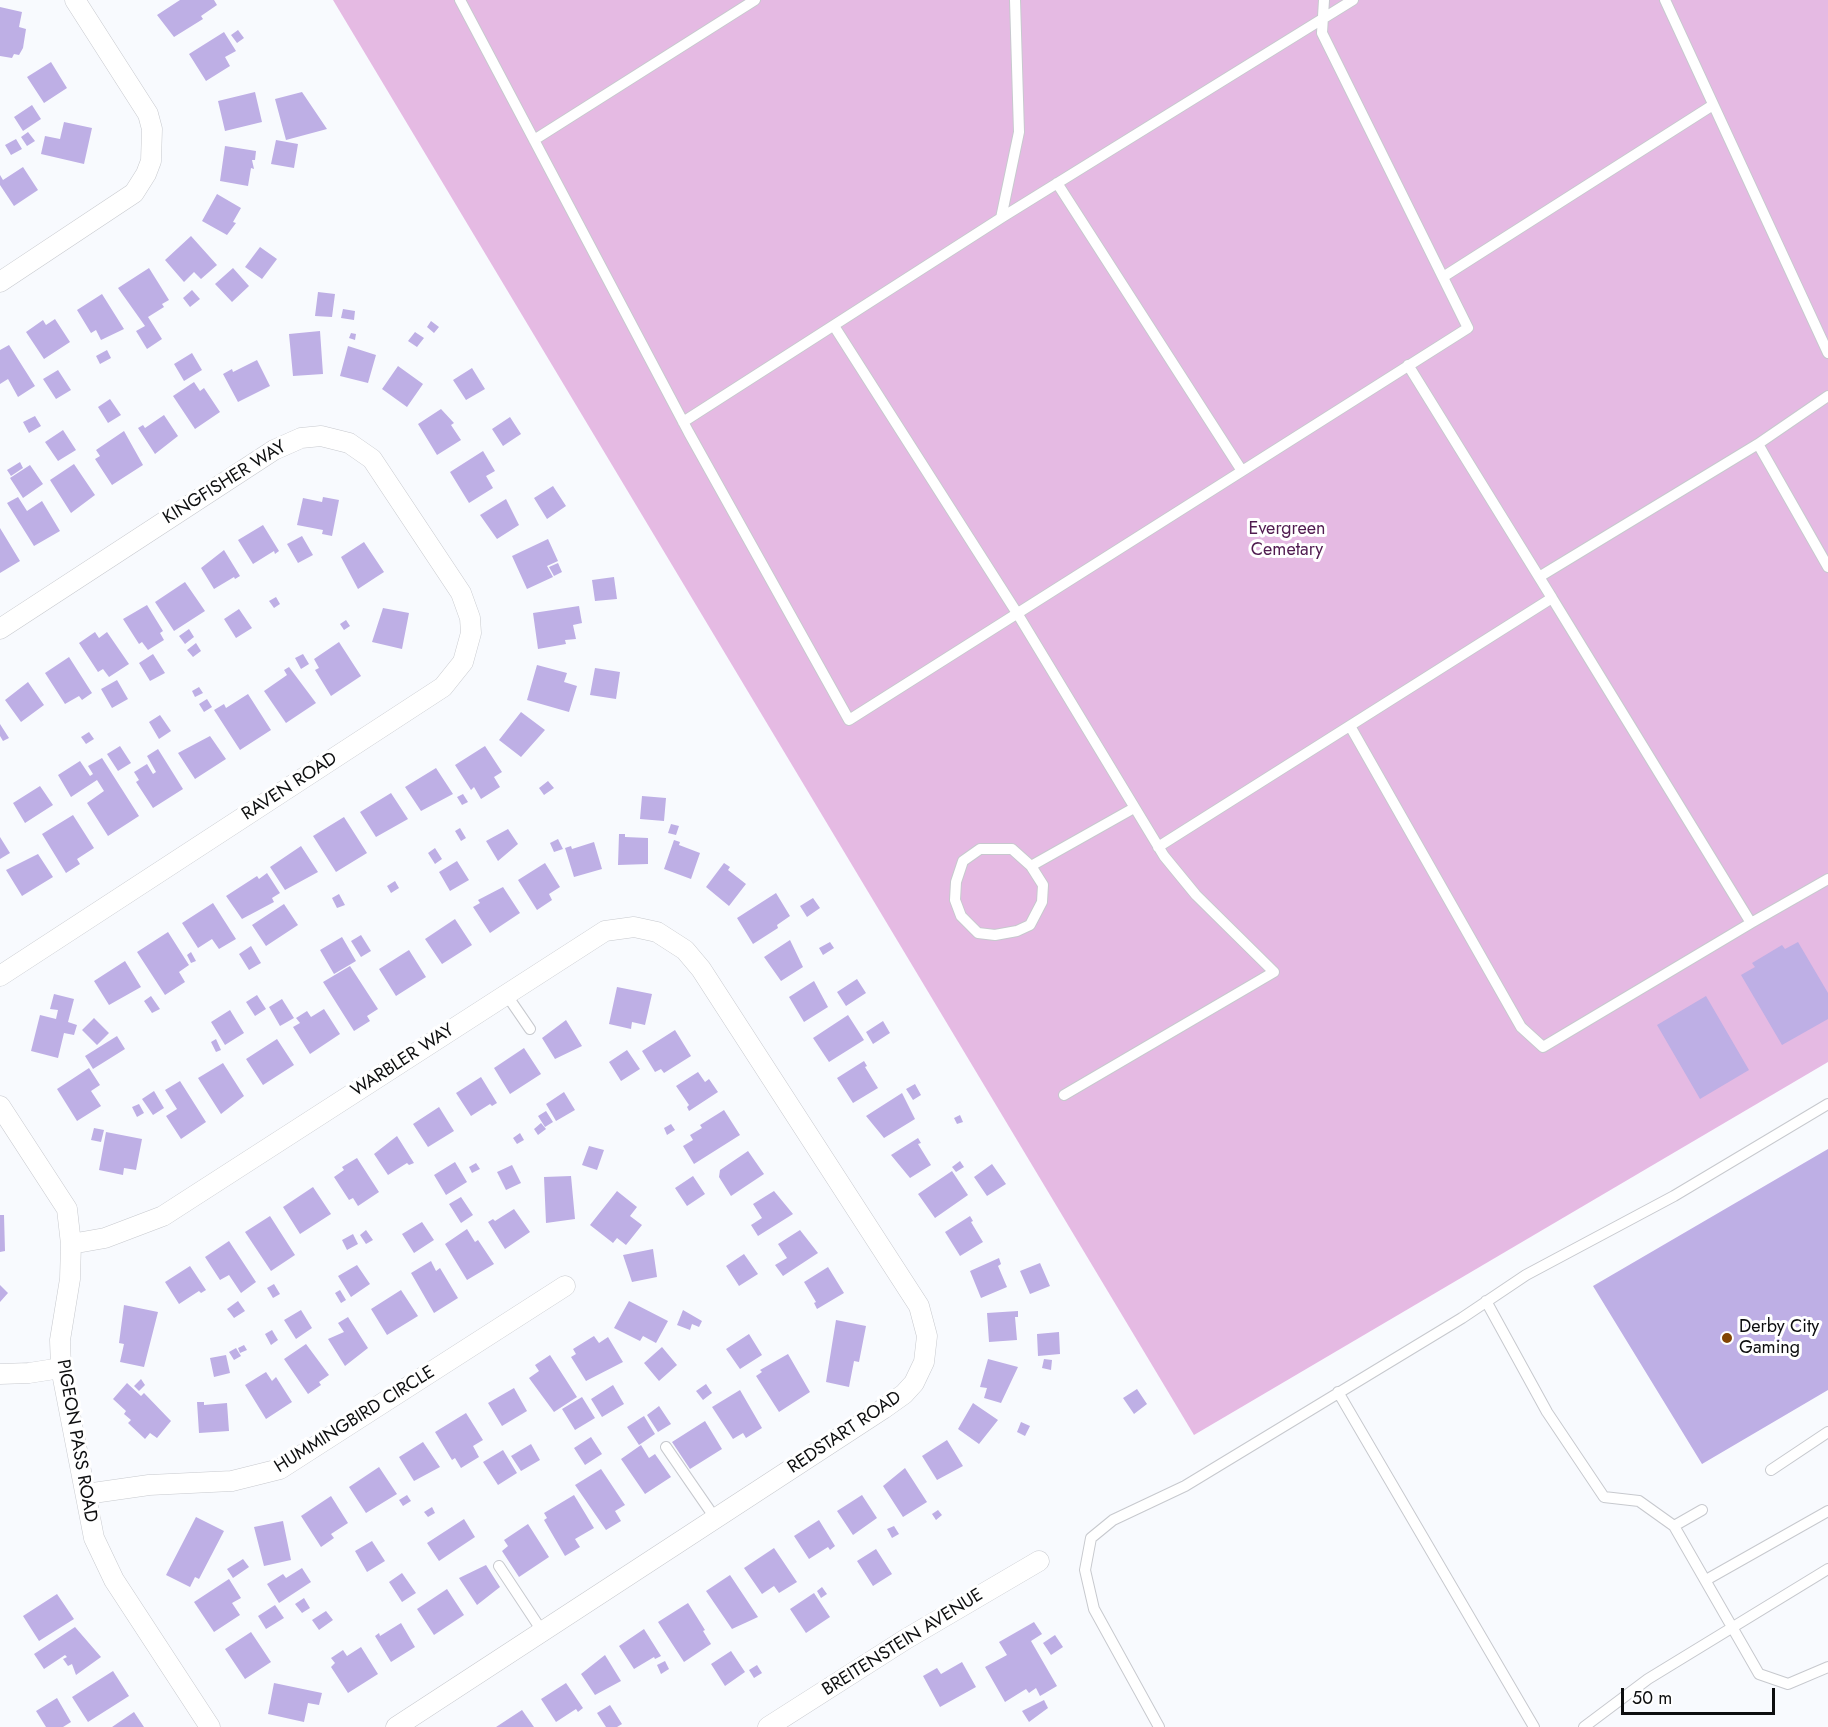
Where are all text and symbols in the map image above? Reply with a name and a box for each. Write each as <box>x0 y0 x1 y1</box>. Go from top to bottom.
street label: KINGFISHER WAY <box>160 437 290 529</box>
park label: Evergreen Cemetary <box>1249 519 1325 562</box>
street label: RAVEN ROAD <box>238 748 342 826</box>
street label: WARBLER WAY <box>348 1020 458 1102</box>
place label: Derby City Gaming <box>1739 1317 1819 1360</box>
marker: Derby City Gaming <box>1720 1331 1734 1345</box>
street label: PIGEON PASS ROAD <box>51 1358 101 1524</box>
street label: HUMMINGBIRD CIRCLE <box>271 1362 439 1478</box>
street label: REDSTART ROAD <box>784 1387 906 1479</box>
street label: BREITENSTEIN AVENUE <box>819 1585 987 1701</box>
scale bar <box>1624 1676 1778 1714</box>
text: 50 m <box>1632 1685 1672 1711</box>

